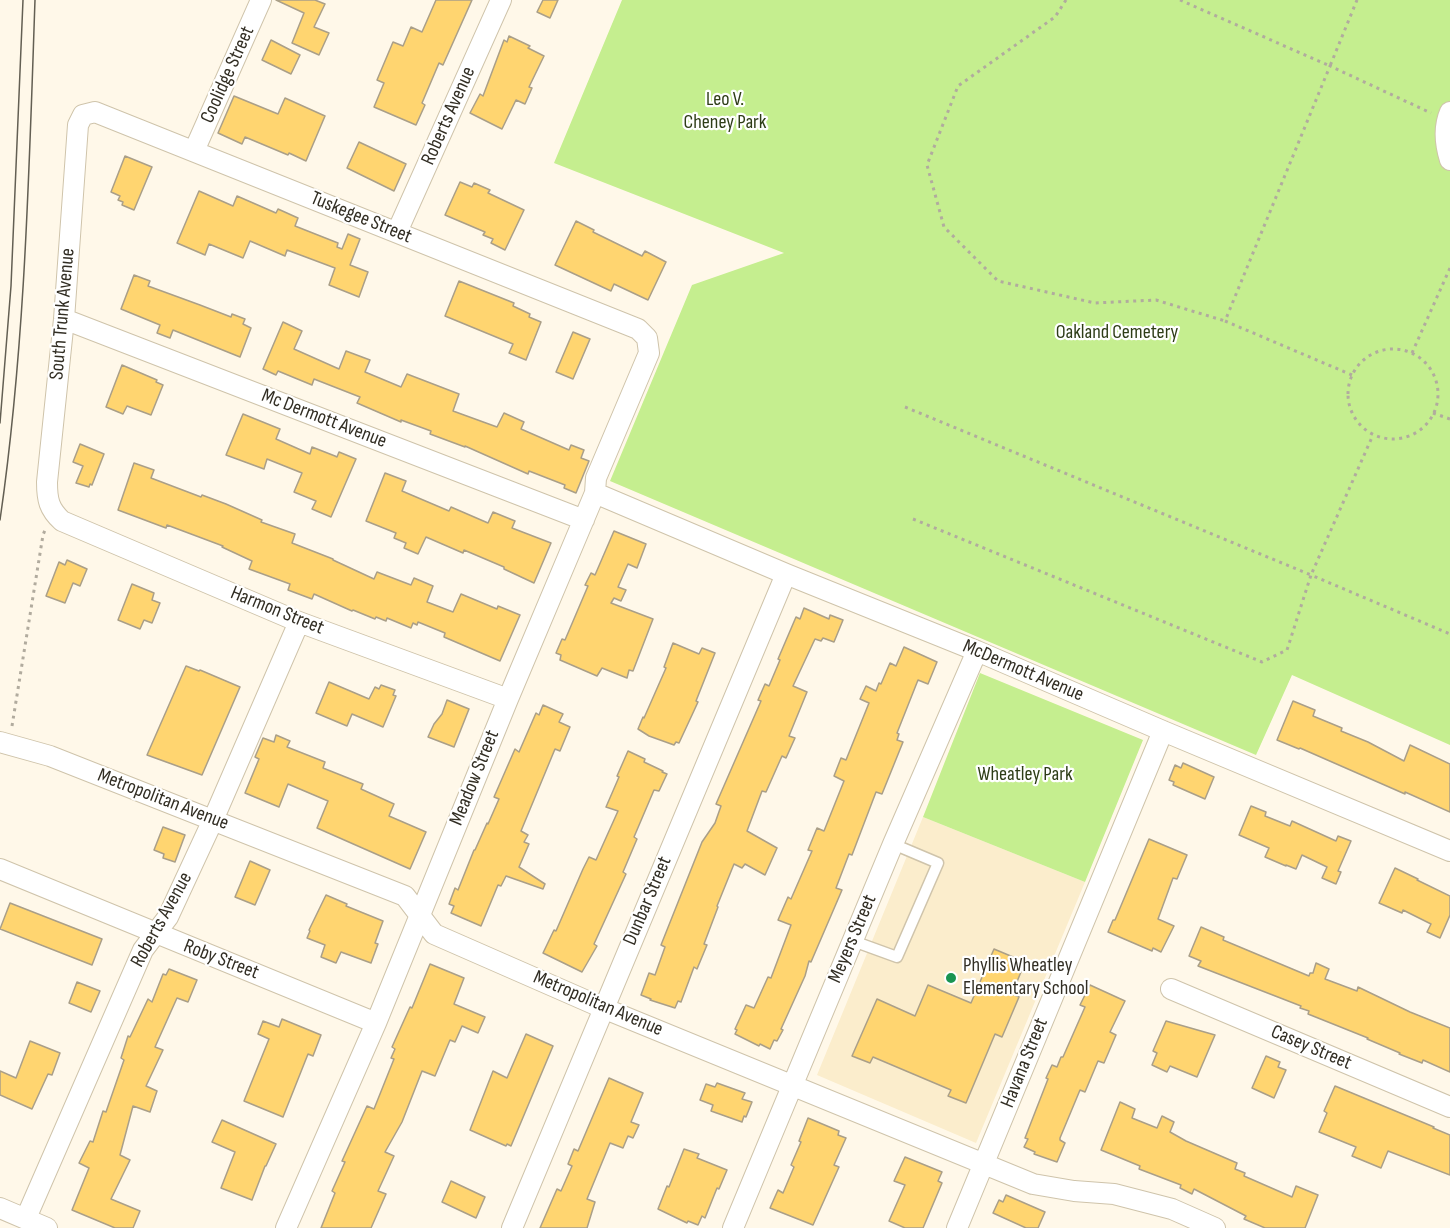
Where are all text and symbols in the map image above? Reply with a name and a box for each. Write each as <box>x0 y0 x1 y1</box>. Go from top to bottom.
street label: Coolidge Street <box>196 23 260 127</box>
street label: Roberts Avenue <box>417 63 481 169</box>
park label: Leo V. Cheney Park <box>684 88 766 135</box>
street label: Tuskegee Street <box>307 187 415 249</box>
street label: South Trunk Avenue <box>45 247 81 381</box>
park label: Oakland Cemetery <box>1056 321 1178 345</box>
street label: Mc Dermott Avenue <box>258 384 390 454</box>
street label: Harmon Street <box>227 581 327 641</box>
street label: McDermott Avenue <box>959 635 1087 707</box>
street label: Meadow Street <box>445 727 505 829</box>
park label: Wheatley Park <box>977 763 1073 787</box>
street label: Metropolitan Avenue <box>94 764 232 836</box>
street label: Dunbar Street <box>619 853 677 949</box>
street label: Roberts Avenue <box>126 868 198 972</box>
street label: Meyers Street <box>824 891 882 987</box>
street label: Roby Street <box>180 935 262 985</box>
place label: Phyllis Wheatley Elementary School <box>963 954 1089 1001</box>
street label: Metropolitan Avenue <box>530 966 666 1042</box>
marker: Phyllis Wheatley Elementary School <box>944 971 958 985</box>
street label: Havana Street <box>996 1015 1054 1111</box>
street label: Casey Street <box>1267 1020 1355 1076</box>

